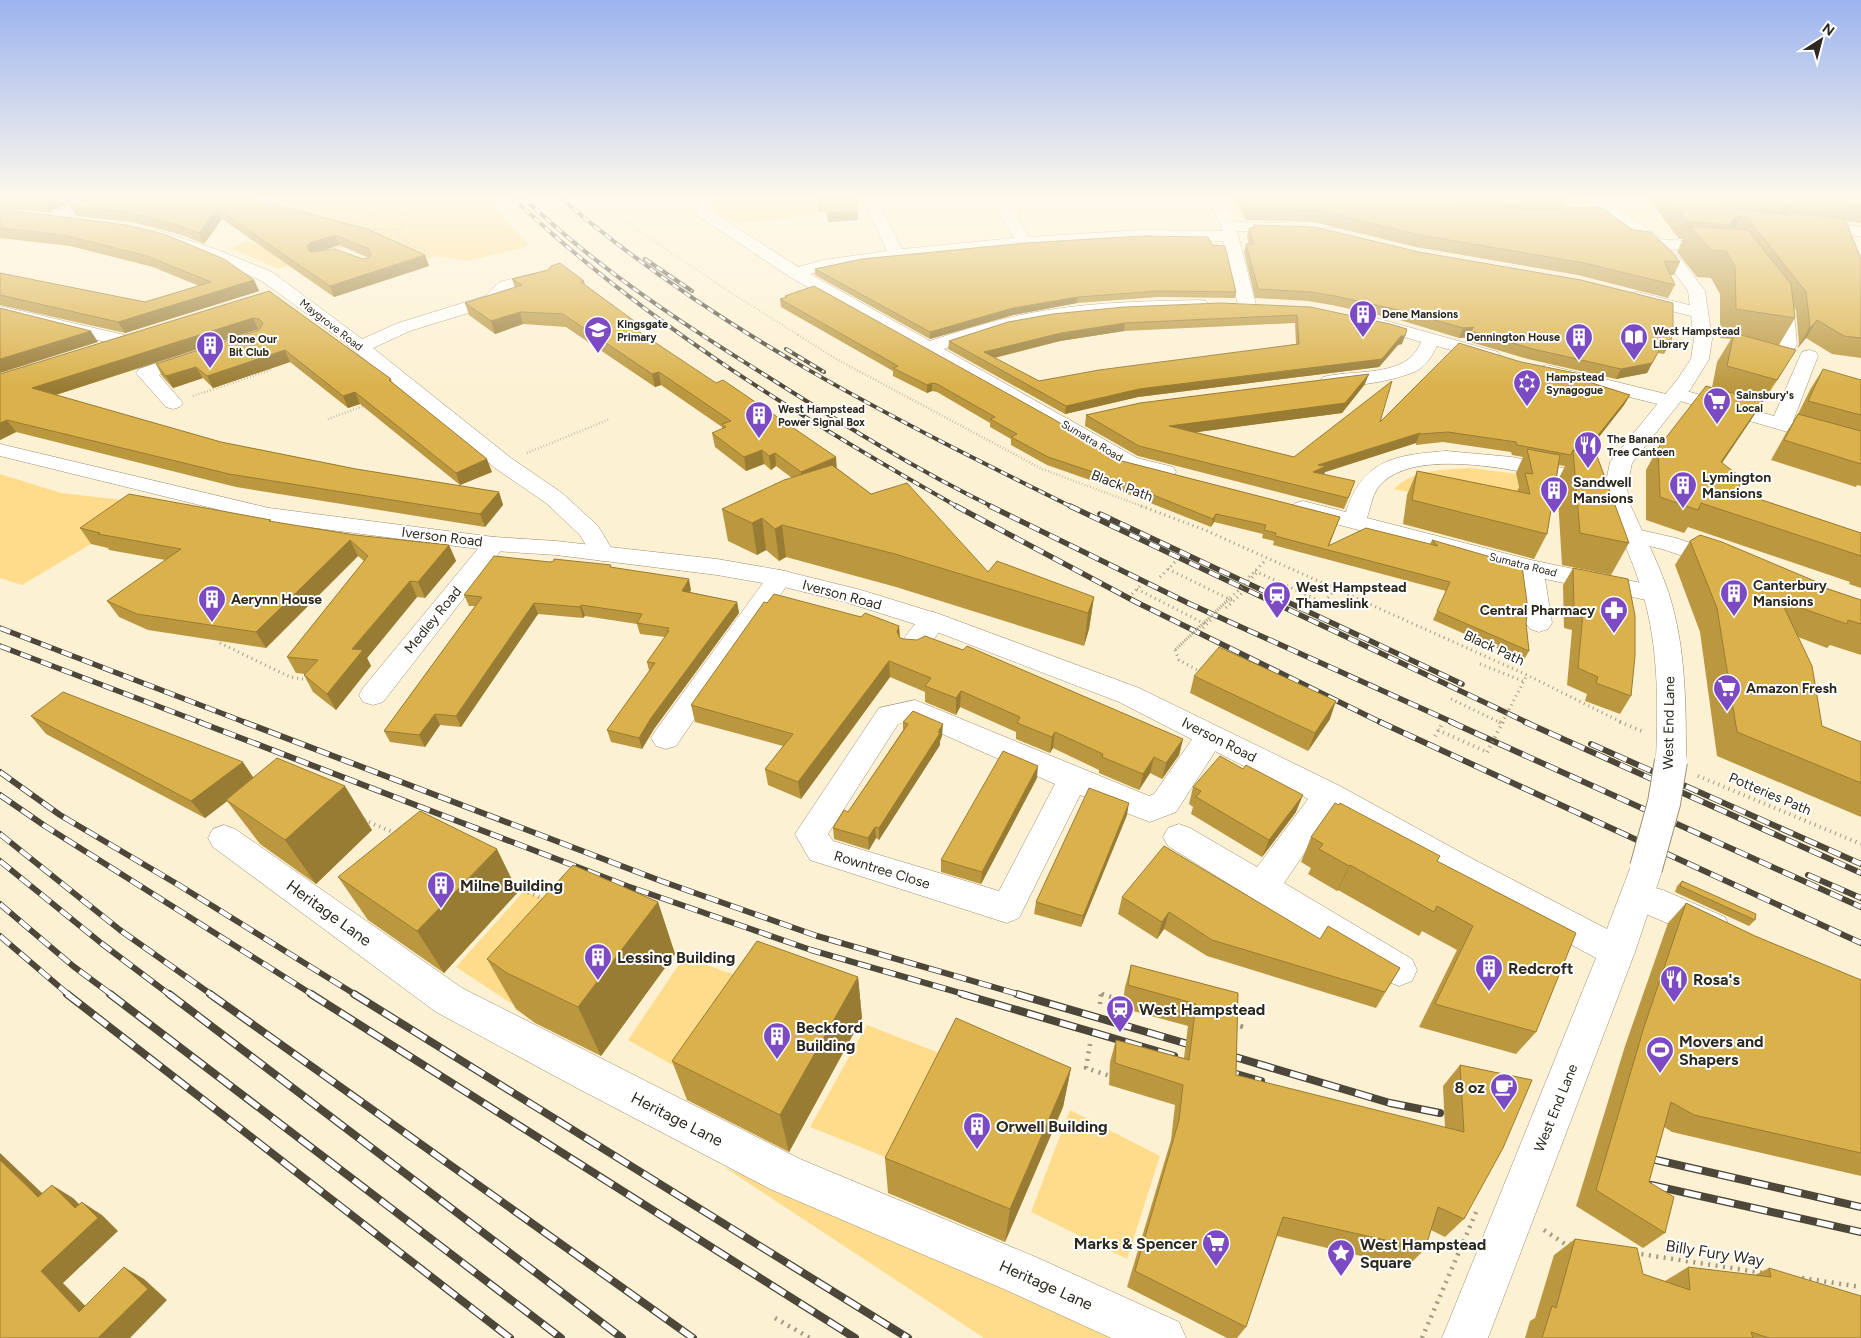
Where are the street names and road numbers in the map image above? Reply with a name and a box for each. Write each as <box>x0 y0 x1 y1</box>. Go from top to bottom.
street label: Maygrove Road <box>297 296 365 354</box>
street label: Sumatra Road <box>1059 418 1125 464</box>
street label: Black Path <box>1089 466 1155 506</box>
street label: Iverson Road <box>401 524 483 550</box>
street label: Sumatra Road <box>1488 550 1558 580</box>
street label: Iverson Road <box>800 576 884 614</box>
street label: Medley Road <box>401 583 465 657</box>
street label: Black Path <box>1461 627 1527 669</box>
street label: West End Lane <box>1660 676 1678 770</box>
street label: Iverson Road <box>1179 714 1259 766</box>
street label: Potteries Path <box>1726 769 1814 819</box>
street label: Rowntree Close <box>832 847 933 893</box>
street label: Heritage Lane <box>283 876 375 950</box>
street label: West End Lane <box>1531 1061 1582 1155</box>
street label: Heritage Lane <box>628 1088 726 1150</box>
street label: Billy Fury Way <box>1664 1236 1766 1270</box>
street label: Heritage Lane <box>996 1256 1096 1314</box>

